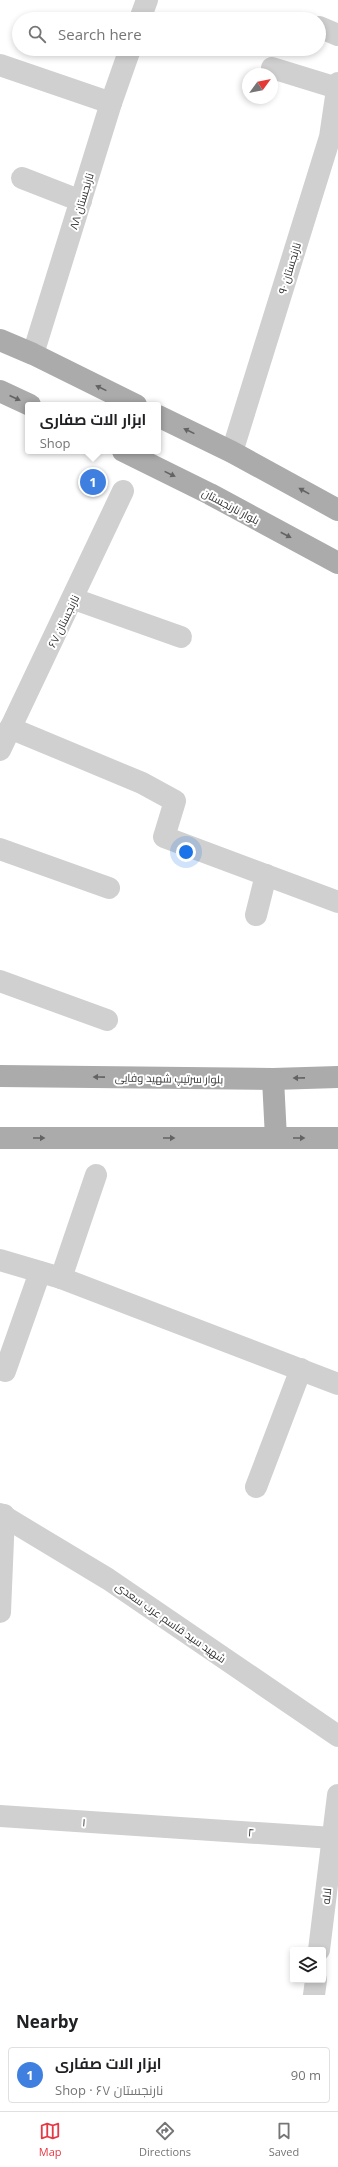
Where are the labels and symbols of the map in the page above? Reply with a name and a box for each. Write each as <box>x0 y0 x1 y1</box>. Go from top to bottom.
north arrow <box>242 68 278 104</box>
street label: نارنجستان ۸۸ <box>65 171 97 231</box>
street label: نارنجستان ۹۰ <box>274 240 304 296</box>
one-way arrow <box>96 385 107 391</box>
one-way arrow <box>10 395 21 401</box>
one-way arrow <box>183 428 194 434</box>
pin: 1 <box>80 467 106 497</box>
one-way arrow <box>165 471 176 478</box>
street label: بلوار نارنجستان <box>200 485 263 528</box>
one-way arrow <box>298 488 310 494</box>
one-way arrow <box>280 531 291 538</box>
street label: نارنجستان ۶۷ <box>44 592 82 650</box>
your location <box>176 842 196 862</box>
street label: بلوار سرتیپ شهید وفایی <box>115 1070 223 1086</box>
one-way arrow <box>92 1074 105 1080</box>
one-way arrow <box>292 1075 305 1081</box>
one-way arrow <box>33 1135 46 1141</box>
one-way arrow <box>163 1135 176 1141</box>
one-way arrow <box>293 1135 306 1141</box>
street label: شهید سید قاسم عرب سعدی <box>112 1578 229 1667</box>
street label: ۱ <box>82 1814 86 1830</box>
street label: ۲ <box>248 1824 255 1840</box>
street label: لاله <box>318 1887 334 1905</box>

